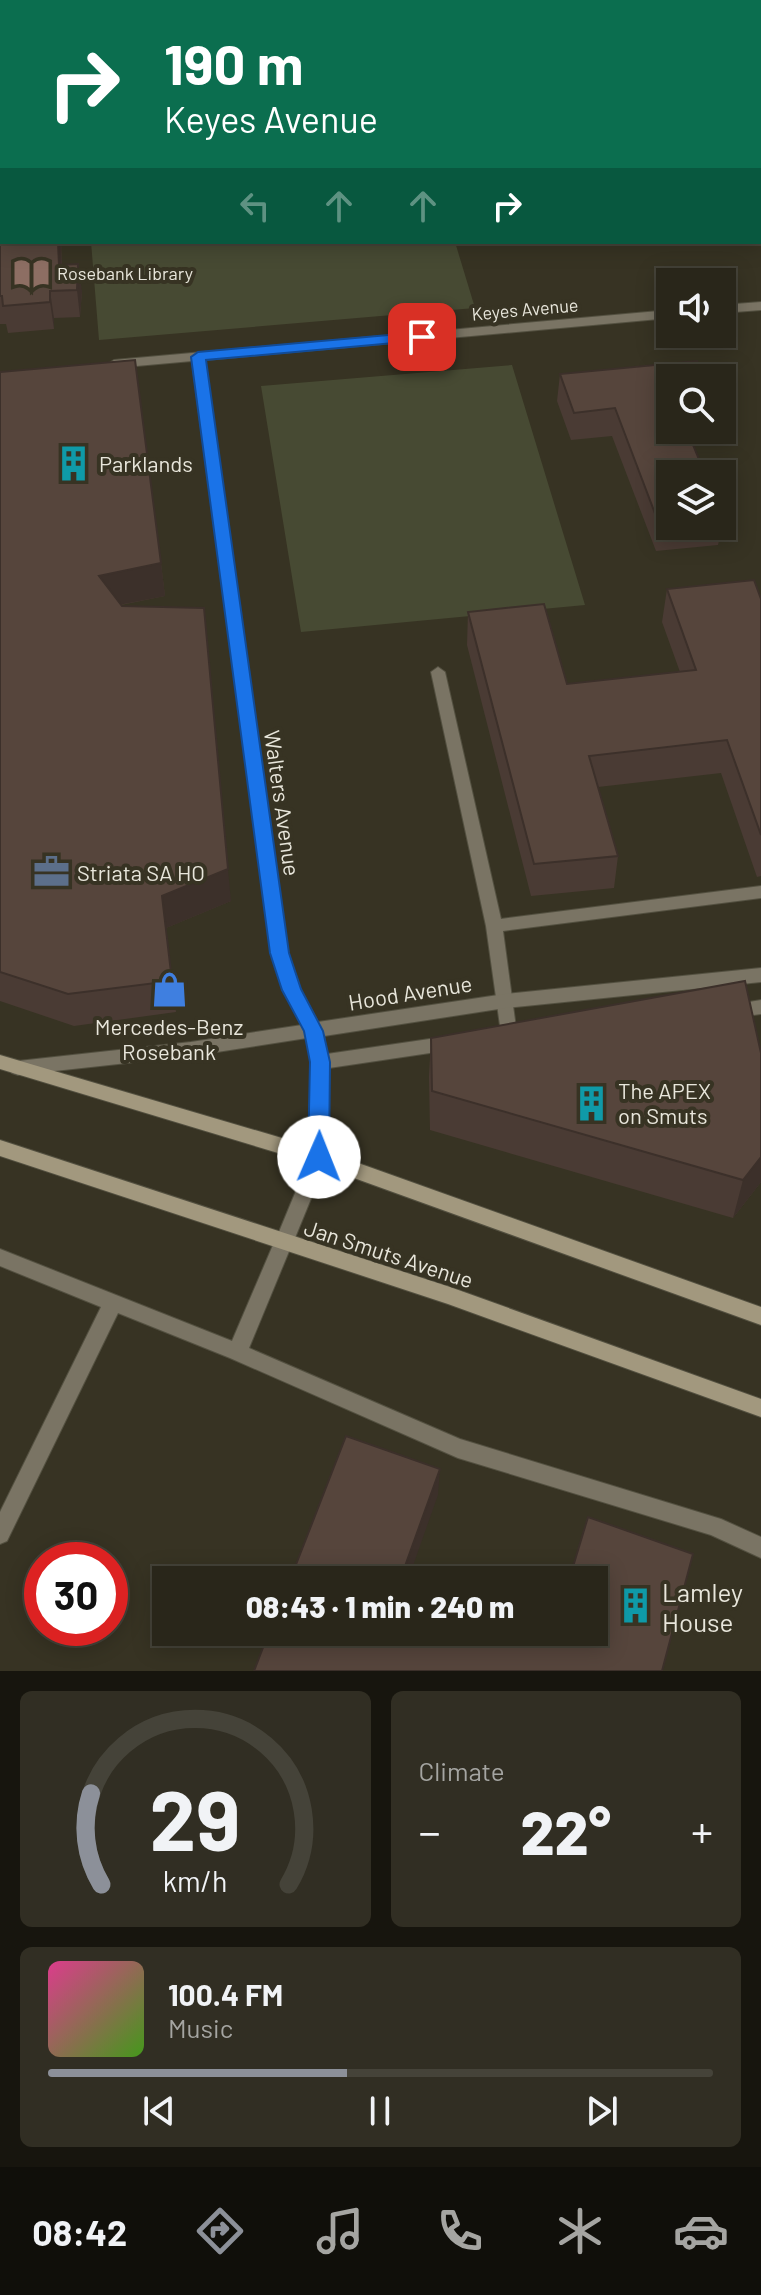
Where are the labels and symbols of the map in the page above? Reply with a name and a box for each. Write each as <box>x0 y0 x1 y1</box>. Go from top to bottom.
library icon: Rosebank Library <box>12 254 50 292</box>
place label: Rosebank Library <box>57 262 193 284</box>
street label: Keyes Avenue <box>471 293 579 325</box>
pin <box>388 303 456 371</box>
building icon: Parklands <box>54 444 92 482</box>
place label: Parklands <box>99 450 193 476</box>
street label: Walters Avenue <box>260 728 306 878</box>
office icon: Striata SA HO <box>32 853 70 891</box>
place label: Striata SA HO <box>77 859 205 885</box>
street label: Hood Avenue <box>346 969 474 1015</box>
shop icon: Mercedes-Benz Rosebank <box>150 971 188 1009</box>
place label: Mercedes-Benz Rosebank <box>95 1013 243 1064</box>
place label: The APEX on Smuts <box>618 1077 711 1128</box>
building icon: The APEX on Smuts <box>573 1084 611 1122</box>
position arrow <box>277 1115 361 1199</box>
street label: Jan Smuts Avenue <box>301 1213 477 1293</box>
speed limit sign: 30 <box>24 1542 128 1646</box>
place label: Lamley House <box>662 1576 743 1637</box>
building icon: Lamley House <box>617 1587 655 1625</box>

